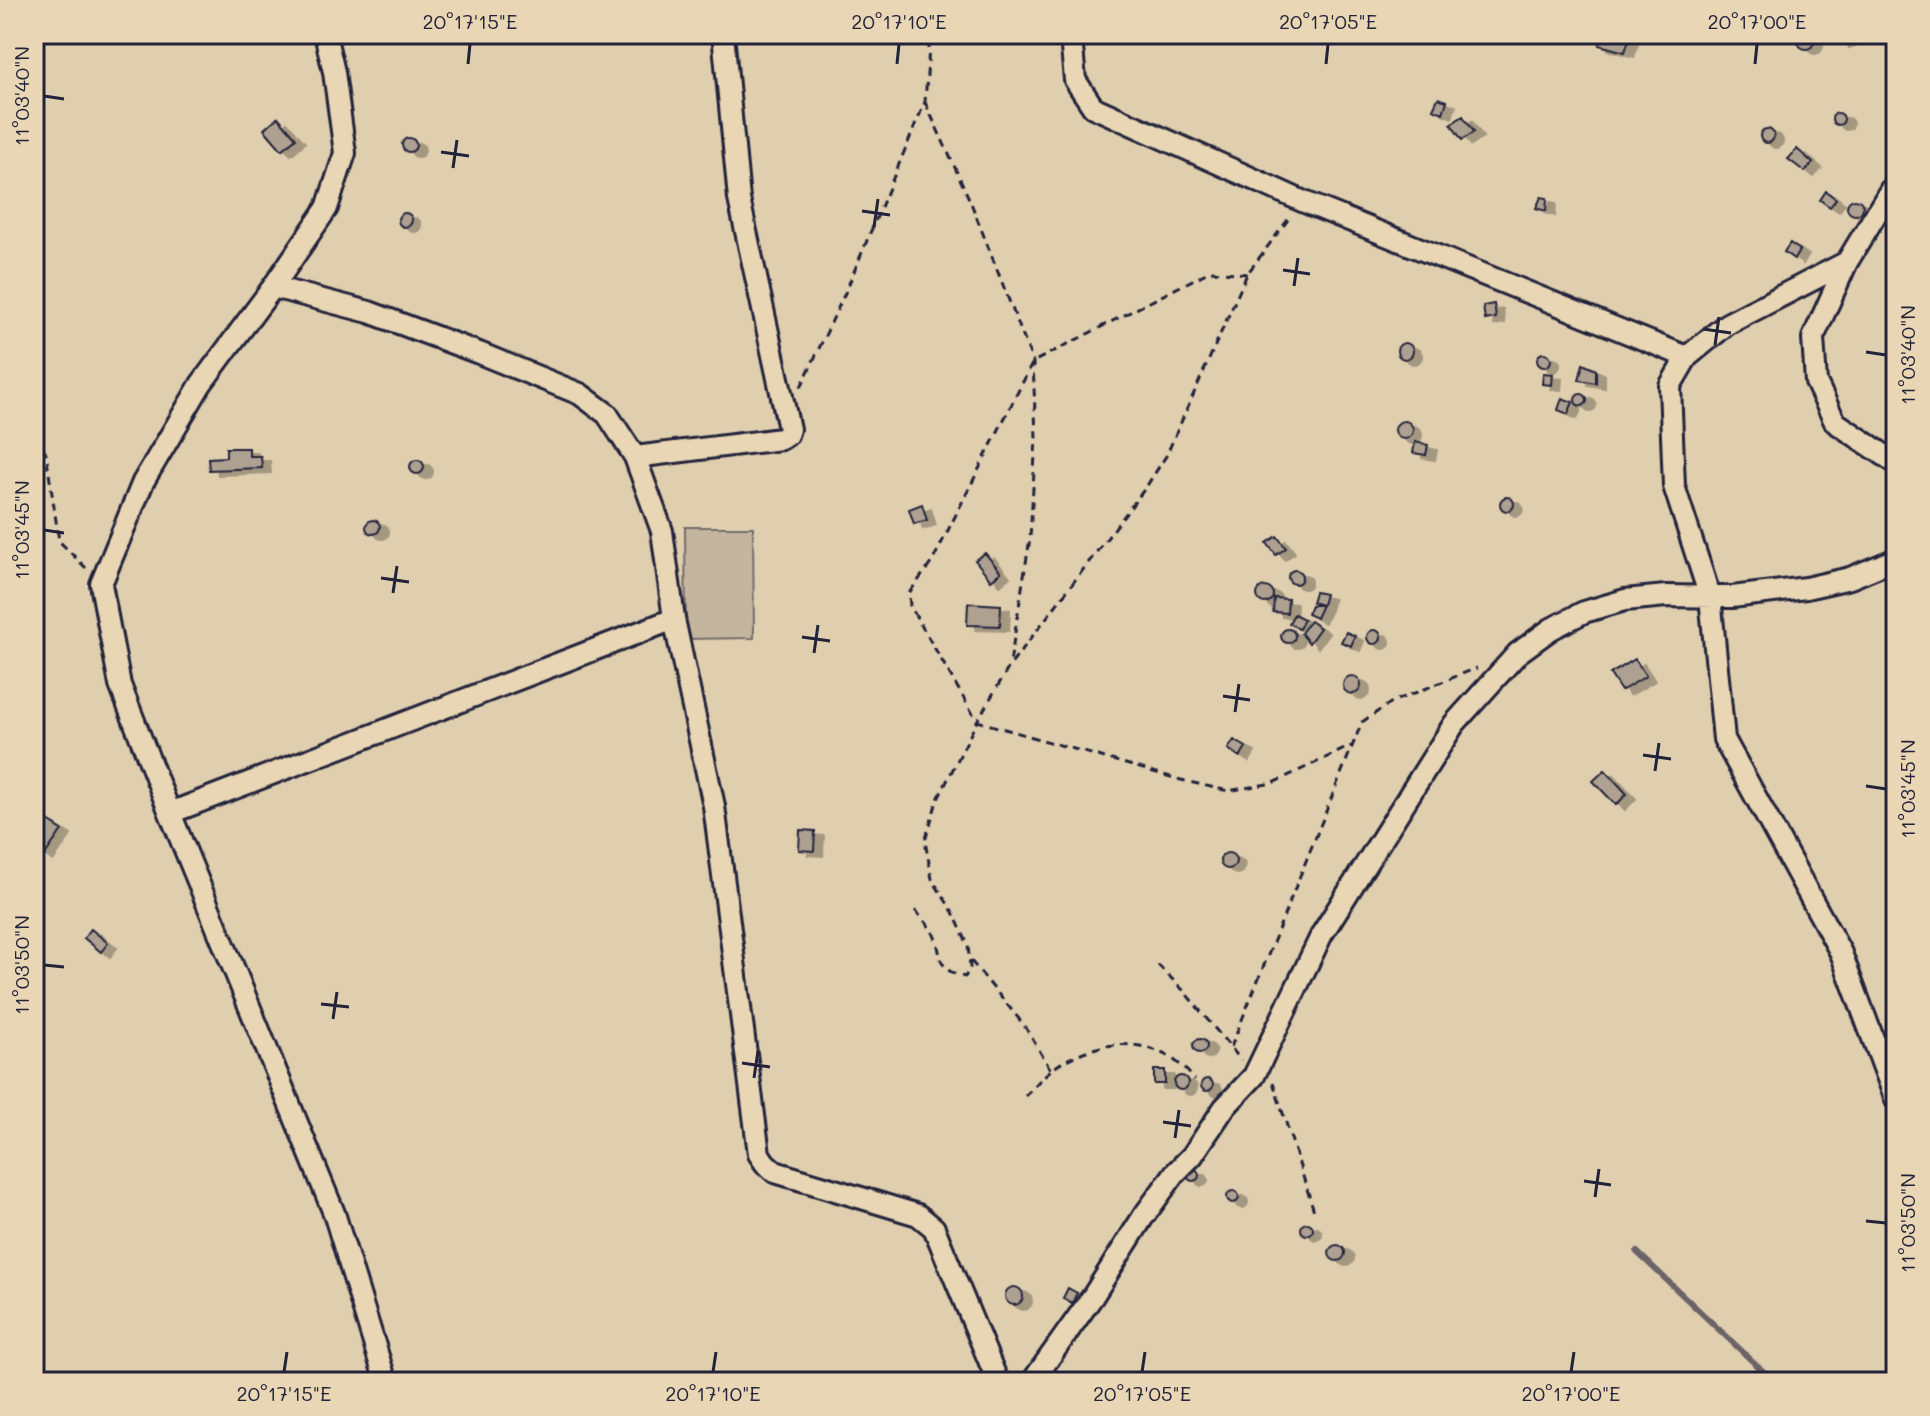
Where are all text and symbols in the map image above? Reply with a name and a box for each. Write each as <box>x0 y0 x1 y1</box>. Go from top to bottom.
text: 20°17'15"E <box>423 8 517 34</box>
text: 20°17'10"E <box>851 8 947 34</box>
text: 20°17'05"E <box>1279 8 1377 34</box>
text: 20°17'00"E <box>1708 8 1806 34</box>
text: 11°03'40"N <box>8 46 34 146</box>
text: 11°03'40"N <box>1894 305 1920 405</box>
text: 11°03'45"N <box>8 480 34 580</box>
text: 11°03'45"N <box>1894 739 1920 839</box>
text: 11°03'50"N <box>8 915 34 1015</box>
text: 11°03'50"N <box>1894 1173 1920 1273</box>
text: 20°17'15"E <box>237 1380 331 1406</box>
text: 20°17'10"E <box>665 1380 761 1406</box>
text: 20°17'05"E <box>1093 1380 1191 1406</box>
text: 20°17'00"E <box>1522 1380 1620 1406</box>

